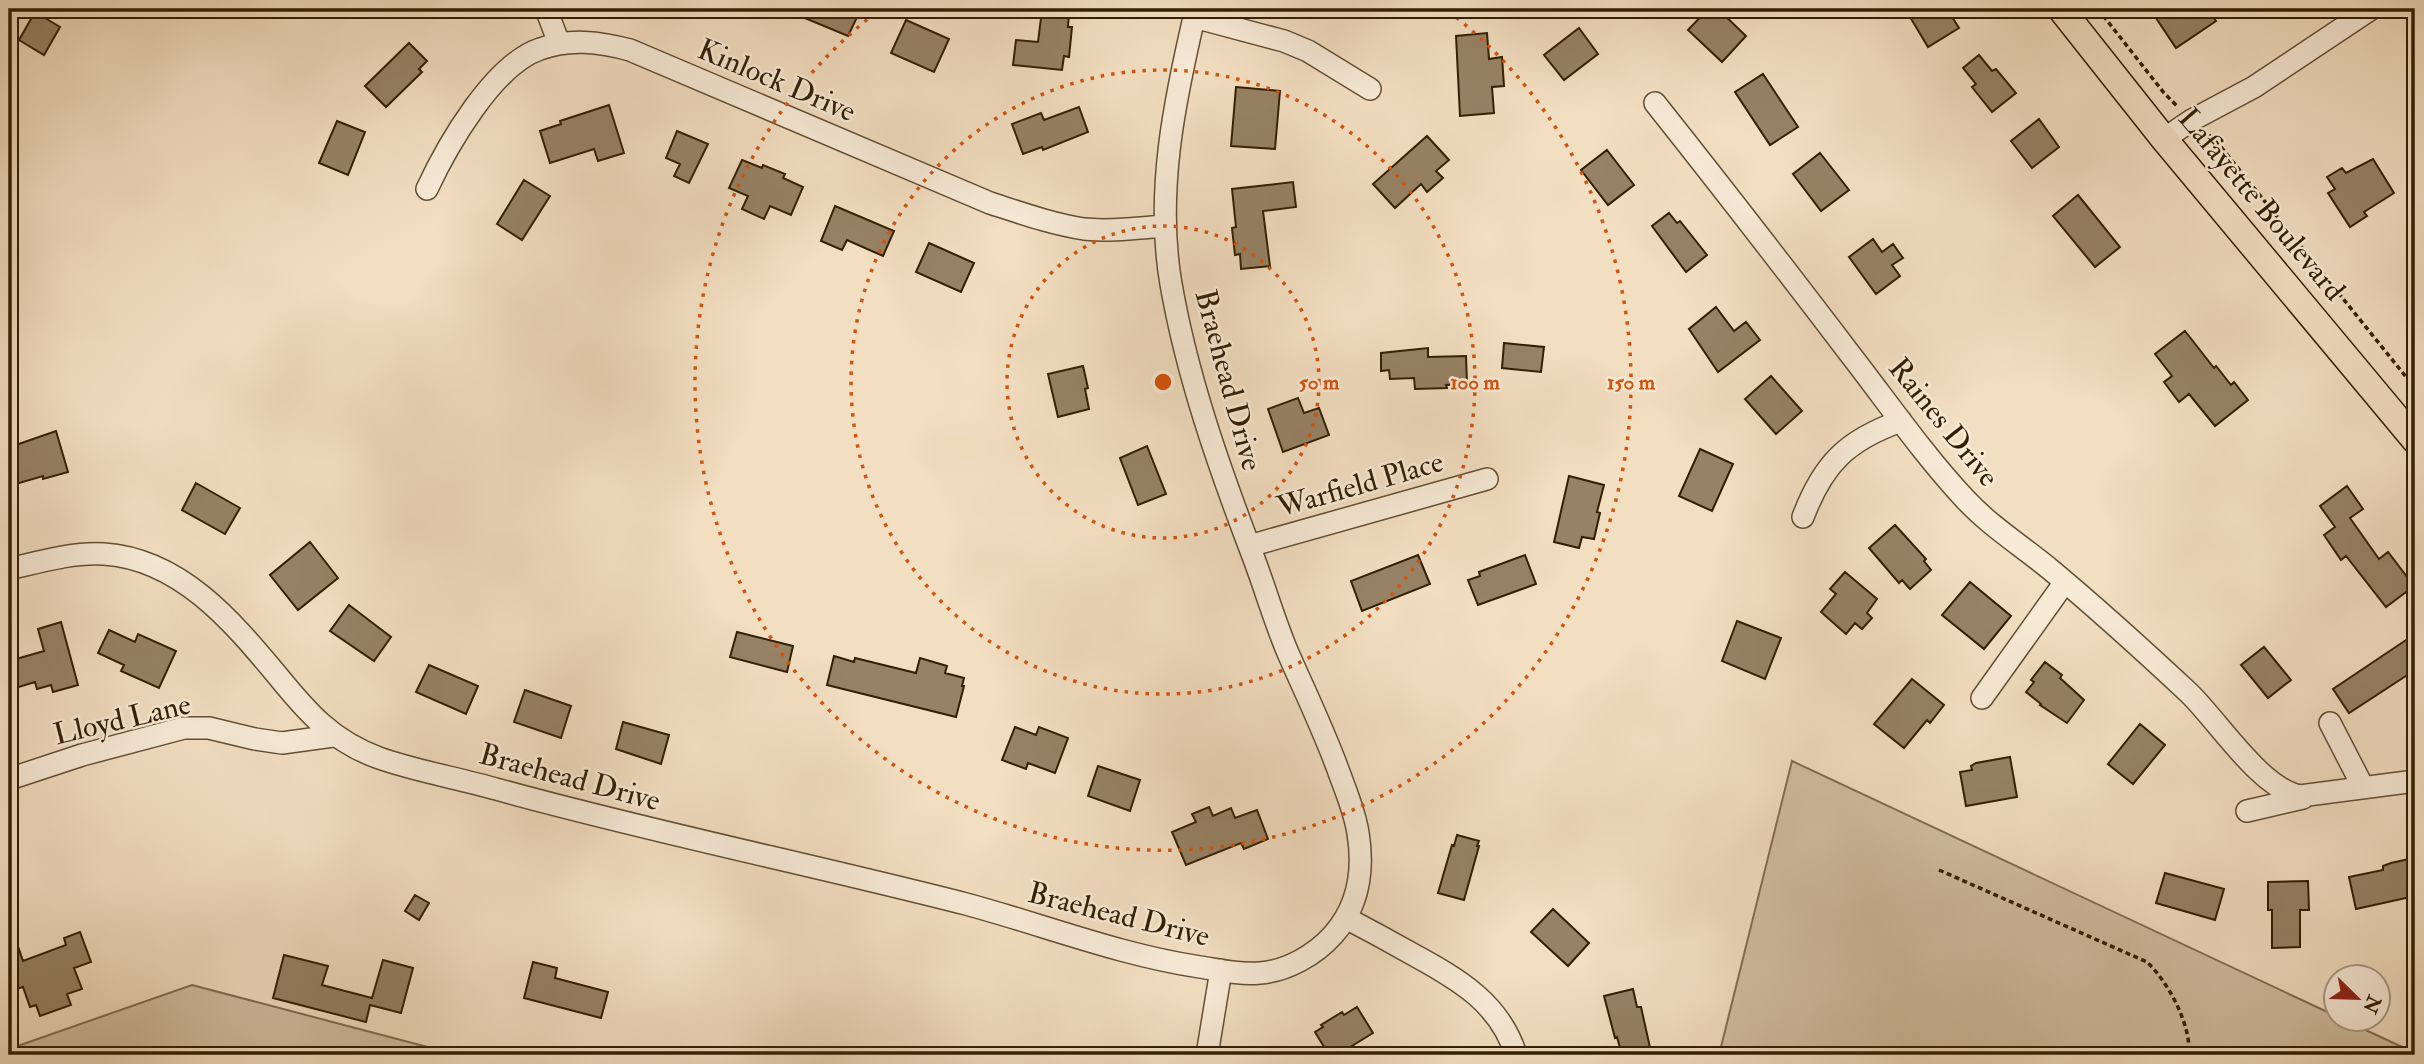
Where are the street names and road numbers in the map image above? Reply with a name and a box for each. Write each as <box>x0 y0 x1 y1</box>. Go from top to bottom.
street label: Kinlock Drive <box>692 31 861 130</box>
street label: Lafayette Boulevard <box>2170 100 2353 308</box>
street label: Braehead Drive <box>1187 286 1270 475</box>
street label: Raines Drive <box>1880 350 2007 494</box>
street label: Warfield Place <box>1272 443 1448 526</box>
street label: Lloyd Lane <box>50 686 194 753</box>
street label: Braehead Drive <box>475 736 664 819</box>
street label: Braehead Drive <box>1024 874 1214 955</box>

